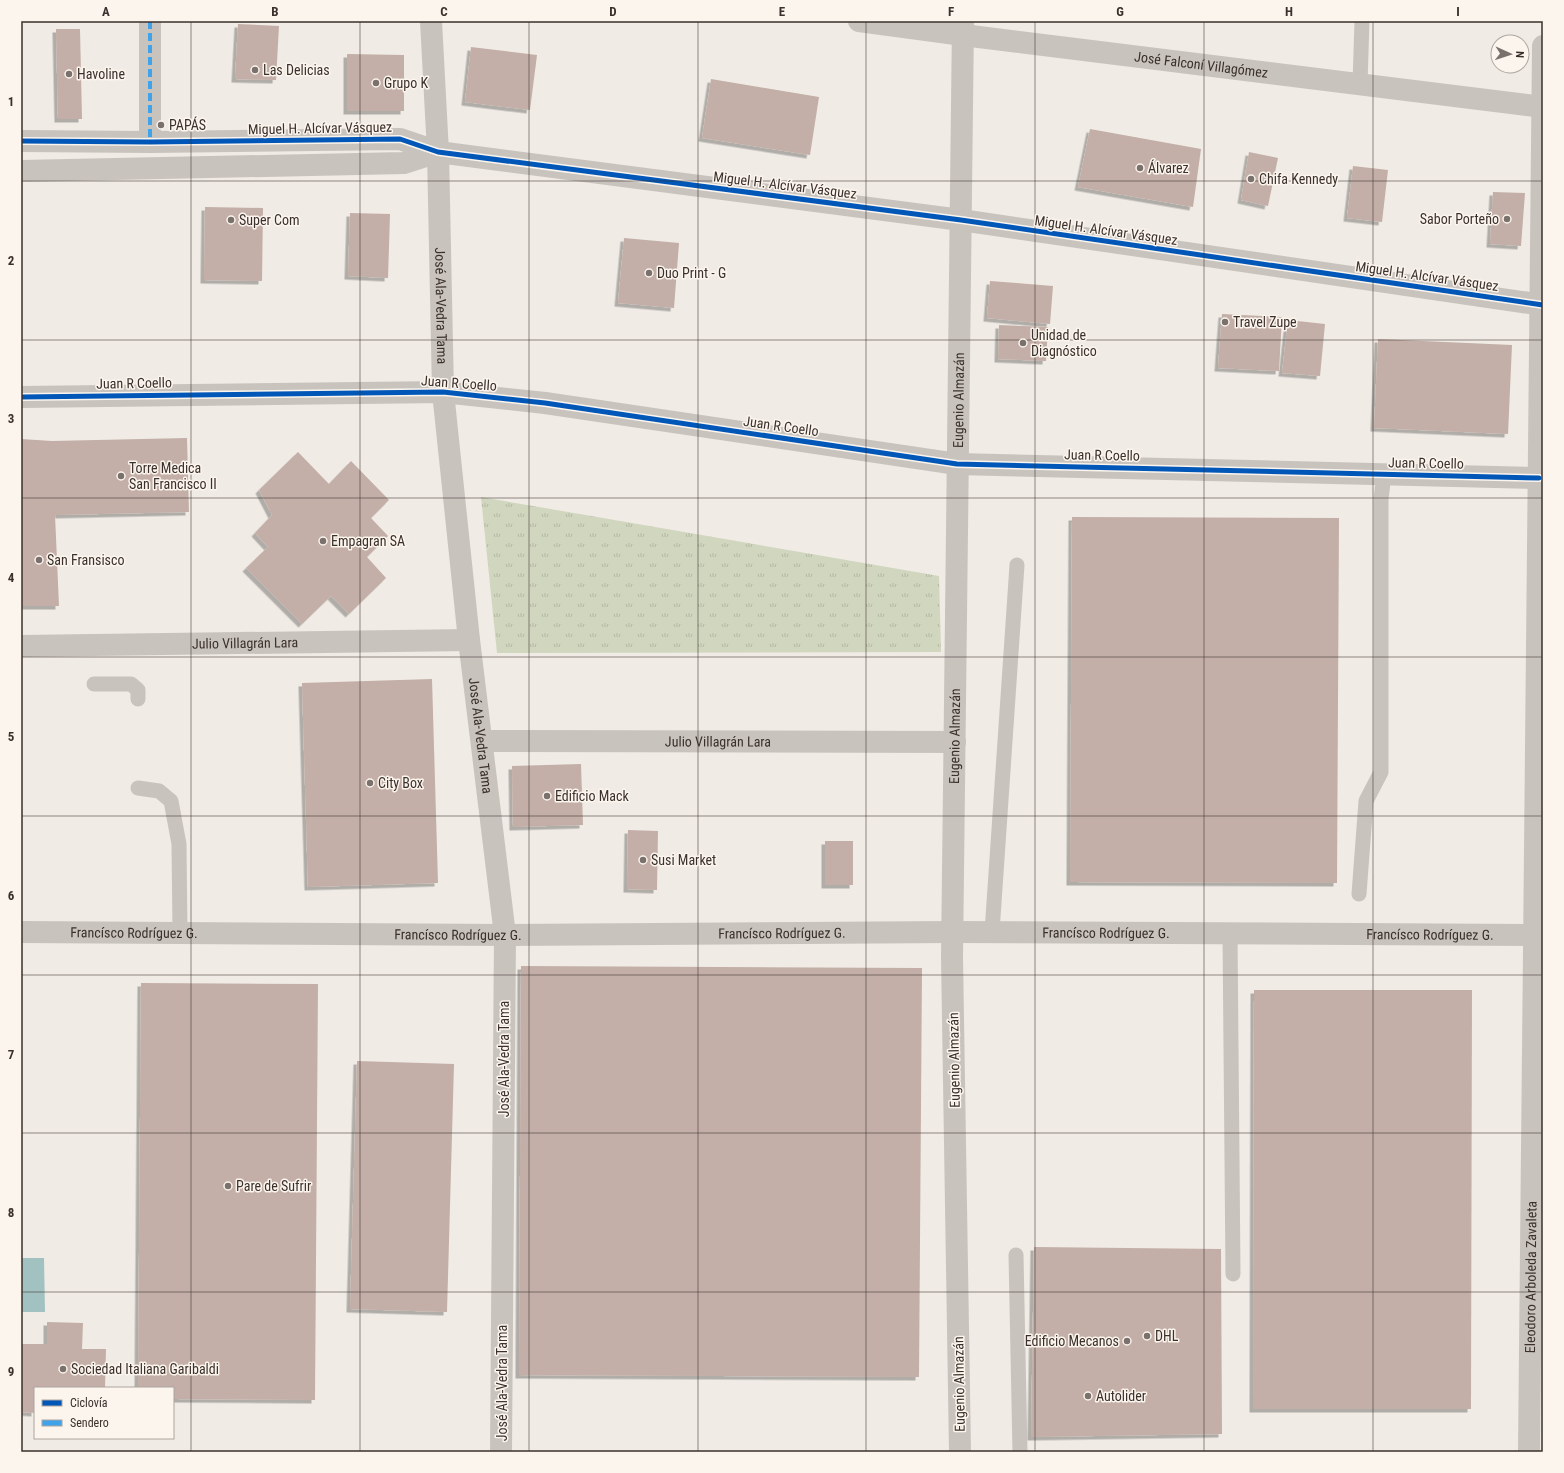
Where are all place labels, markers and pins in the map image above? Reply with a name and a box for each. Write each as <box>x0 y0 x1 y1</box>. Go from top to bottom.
place label: Las Delicias <box>263 62 330 78</box>
marker: Las Delicias <box>250 65 260 75</box>
place label: Havoline <box>77 66 125 82</box>
marker: Havoline <box>64 69 74 79</box>
place label: Grupo K <box>384 75 428 91</box>
marker: Grupo K <box>371 78 381 88</box>
place label: PAPÁS <box>169 116 206 133</box>
marker: PAPÁS <box>156 120 166 130</box>
place label: Álvarez <box>1148 159 1189 176</box>
marker: Álvarez <box>1135 163 1145 173</box>
place label: Chifa Kennedy <box>1259 171 1338 187</box>
marker: Chifa Kennedy <box>1246 174 1256 184</box>
place label: Sabor Porteño <box>1420 211 1499 227</box>
place label: Super Com <box>239 212 299 228</box>
marker: Sabor Porteño <box>1502 214 1512 224</box>
marker: Super Com <box>226 215 236 225</box>
place label: Duo Print - G <box>657 265 726 281</box>
marker: Duo Print - G <box>644 268 654 278</box>
place label: Travel Zupe <box>1233 314 1297 330</box>
marker: Travel Zupe <box>1220 317 1230 327</box>
place label: Unidad de Diagnóstico <box>1031 327 1097 359</box>
marker: Unidad de Diagnóstico <box>1018 338 1028 348</box>
place label: Torre Medica San Francisco II <box>129 460 217 492</box>
marker: Torre Medica San Francisco II <box>116 471 126 481</box>
place label: Empagran SA <box>331 533 405 549</box>
marker: Empagran SA <box>318 536 328 546</box>
place label: San Fransisco <box>47 552 124 568</box>
marker: San Fransisco <box>34 555 44 565</box>
place label: City Box <box>378 775 423 791</box>
marker: City Box <box>365 778 375 788</box>
place label: Edificio Mack <box>555 788 630 804</box>
marker: Edificio Mack <box>542 791 552 801</box>
place label: Susi Market <box>651 852 716 868</box>
marker: Susi Market <box>638 855 648 865</box>
place label: Pare de Sufrir <box>236 1178 311 1194</box>
marker: Pare de Sufrir <box>223 1181 233 1191</box>
place label: DHL <box>1155 1328 1179 1344</box>
marker: DHL <box>1142 1331 1152 1341</box>
place label: Edificio Mecanos <box>1025 1333 1119 1349</box>
marker: Edificio Mecanos <box>1122 1336 1132 1346</box>
place label: Sociedad Italiana Garibaldi <box>71 1361 219 1377</box>
marker: Sociedad Italiana Garibaldi <box>58 1364 68 1374</box>
place label: Autolider <box>1096 1388 1146 1404</box>
marker: Autolider <box>1083 1391 1093 1401</box>

